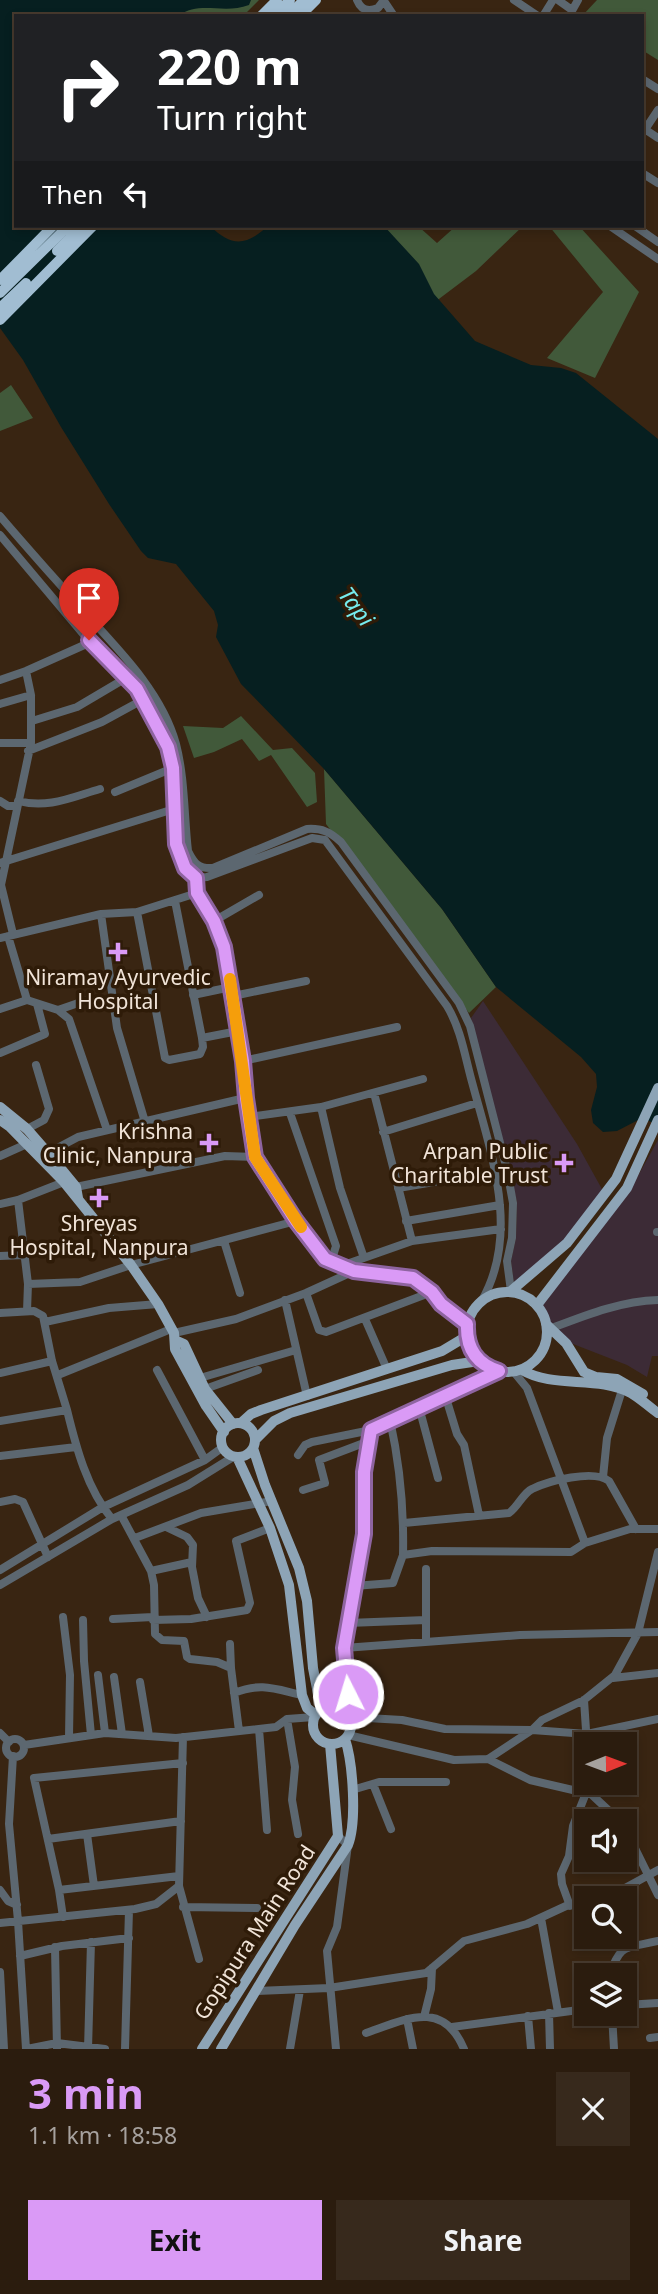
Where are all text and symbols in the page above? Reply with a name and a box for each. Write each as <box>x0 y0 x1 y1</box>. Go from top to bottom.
text: 220 m <box>157 33 302 99</box>
icon: right <box>42 42 133 133</box>
text: Turn right <box>157 96 307 139</box>
icon: left <box>117 175 155 213</box>
text: Then <box>42 176 103 212</box>
pin <box>59 568 119 640</box>
icon: arrive <box>70 579 108 617</box>
water label: Tapi <box>332 580 383 633</box>
marker: Niramay Ayurvedic Hospital <box>108 942 128 962</box>
place label: Niramay Ayurvedic Hospital <box>25 963 211 1015</box>
place label: Krishna Clinic, Nanpura <box>43 1117 193 1169</box>
marker: Krishna Clinic, Nanpura <box>199 1133 219 1153</box>
place label: Arpan Public Charitable Trust <box>391 1137 548 1189</box>
marker: Arpan Public Charitable Trust <box>554 1153 574 1173</box>
marker: Shreyas Hospital, Nanpura <box>89 1188 109 1208</box>
place label: Shreyas Hospital, Nanpura <box>9 1209 189 1261</box>
position arrow <box>311 1657 385 1731</box>
north arrow <box>574 1732 637 1796</box>
map controls <box>574 1732 637 2026</box>
button: sound <box>574 1809 637 1872</box>
street label: Gopipura Main Road <box>187 1839 321 2025</box>
button: search <box>574 1886 637 1949</box>
button: layers <box>574 1963 637 2026</box>
text: 3 min <box>28 2064 144 2121</box>
button: close <box>556 2072 630 2146</box>
text: 1.1 km · 18:58 <box>28 2119 177 2151</box>
button: Exit <box>28 2200 322 2280</box>
button: Share <box>336 2200 630 2280</box>

